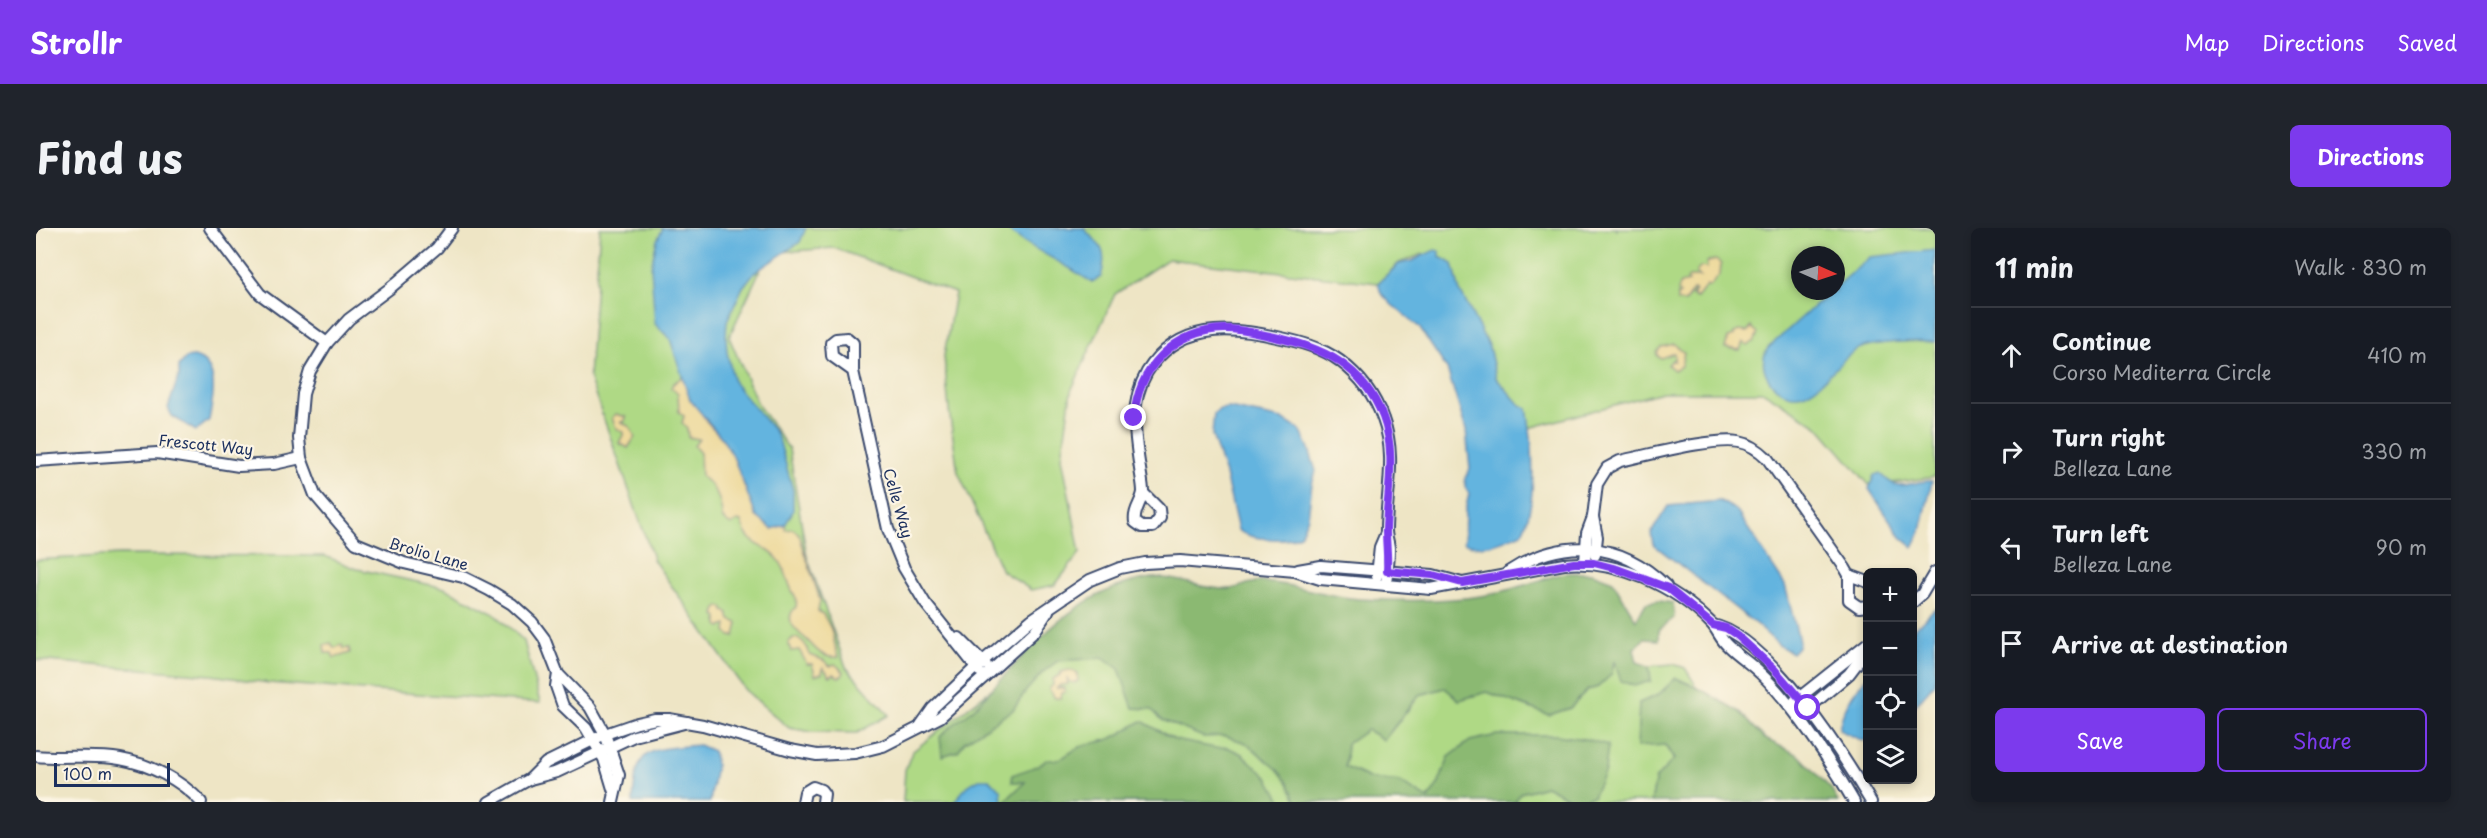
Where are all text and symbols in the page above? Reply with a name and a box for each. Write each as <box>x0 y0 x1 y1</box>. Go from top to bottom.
text: Strollr <box>30 21 122 64</box>
text: Map <box>2184 26 2229 58</box>
text: Directions <box>2262 26 2364 58</box>
text: Saved <box>2397 26 2457 58</box>
text: Find us <box>36 125 183 188</box>
button: Directions <box>2290 125 2451 187</box>
north arrow <box>1791 246 1845 300</box>
text: 11 min <box>1995 248 2074 287</box>
text: Walk · 830 m <box>2294 252 2427 282</box>
text: Continue <box>2052 324 2151 357</box>
icon: ahead <box>1995 339 2028 372</box>
text: 410 m <box>2367 340 2427 370</box>
text: Corso Mediterra Circle <box>2052 357 2272 387</box>
route end <box>1120 404 1146 430</box>
text: Turn right <box>2052 420 2165 453</box>
street label: Frescott Way <box>157 428 255 460</box>
icon: right <box>1995 435 2028 468</box>
text: 330 m <box>2361 436 2427 466</box>
text: Belleza Lane <box>2052 453 2173 483</box>
street label: Celle Way <box>878 465 920 541</box>
text: Turn left <box>2052 516 2149 549</box>
street label: Brolio Lane <box>386 531 472 575</box>
icon: left <box>1995 531 2028 564</box>
text: 90 m <box>2376 532 2427 562</box>
text: Belleza Lane <box>2052 549 2173 579</box>
map controls <box>1863 568 1917 784</box>
button: + <box>1863 568 1917 622</box>
button: − <box>1863 622 1917 676</box>
icon: arrive <box>1995 627 2028 660</box>
text: Arrive at destination <box>2052 627 2288 660</box>
button: locate <box>1863 676 1917 730</box>
route start <box>1794 694 1820 720</box>
button: Save <box>1995 708 2205 772</box>
button: Share <box>2217 708 2427 772</box>
button: layers <box>1863 730 1917 784</box>
scale bar <box>54 760 170 788</box>
text: 100 m <box>63 761 112 785</box>

